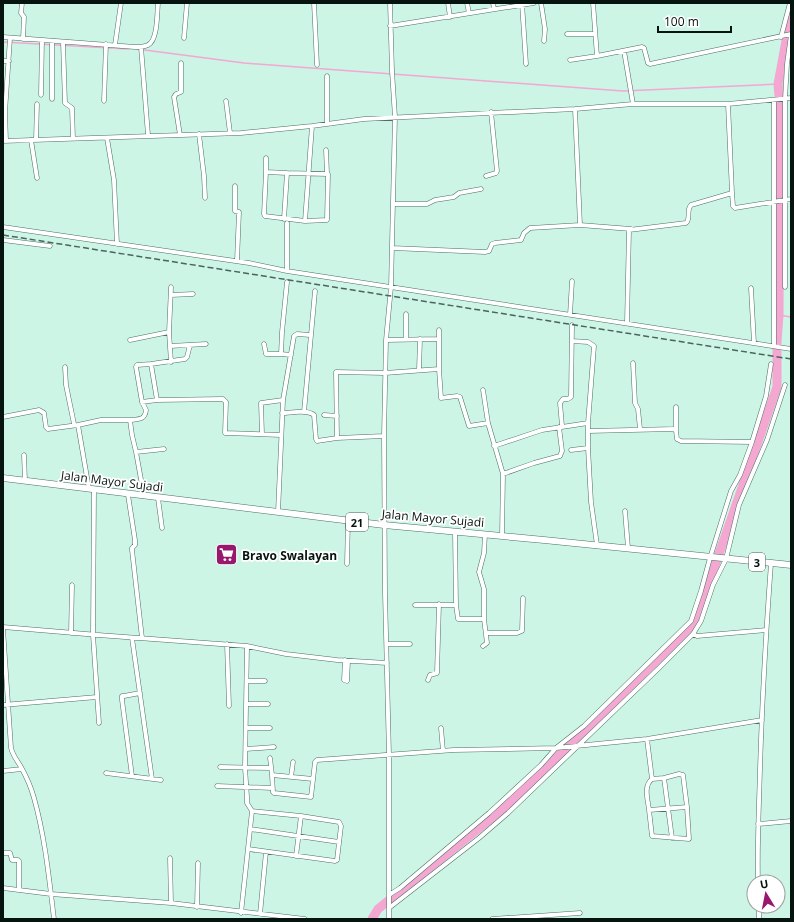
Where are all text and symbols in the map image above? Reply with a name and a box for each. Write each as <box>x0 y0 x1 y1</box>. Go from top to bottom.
scale bar <box>658 8 731 34</box>
text: 100 m <box>664 13 699 30</box>
street label: Jalan Mayor Sujadi <box>59 466 164 496</box>
street label: Jalan Mayor Sujadi <box>380 505 485 531</box>
road number: 21 <box>346 513 368 531</box>
supermarket icon: Bravo Swalayan <box>214 542 240 568</box>
place label: Bravo Swalayan <box>242 547 337 564</box>
road number: 3 <box>749 553 765 571</box>
north arrow <box>746 874 786 914</box>
text: U <box>759 876 770 892</box>

